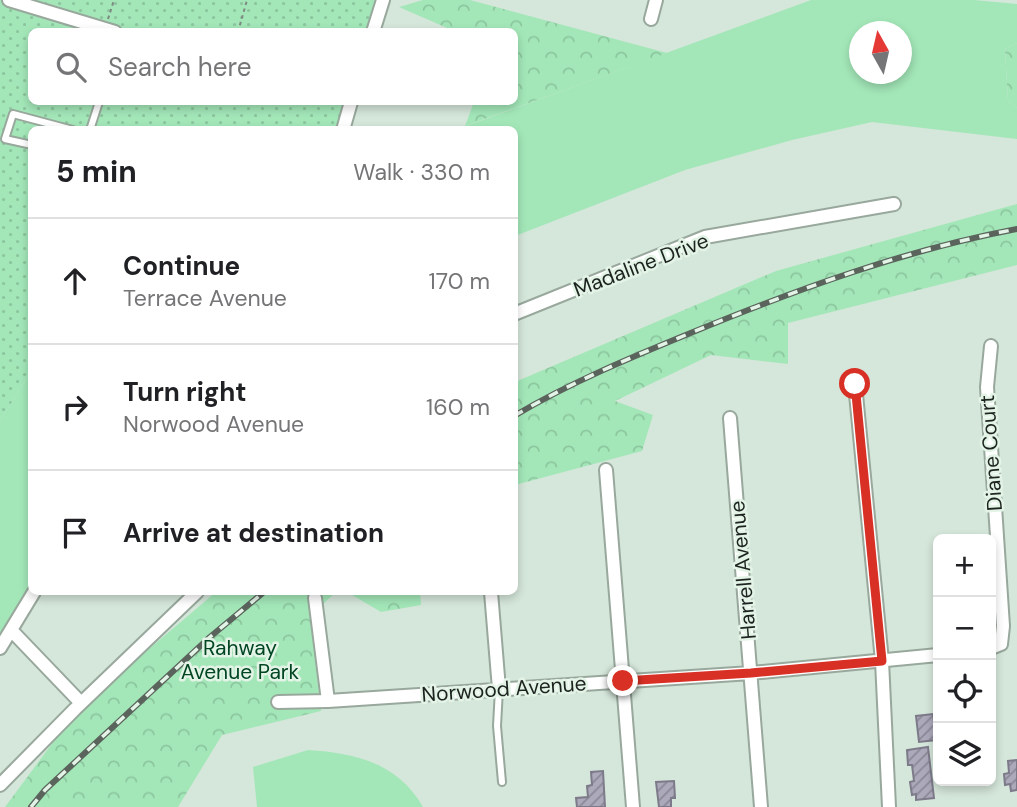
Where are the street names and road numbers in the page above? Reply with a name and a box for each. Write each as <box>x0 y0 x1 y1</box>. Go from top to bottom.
street label: Madaline Drive <box>569 226 713 304</box>
street label: Diane Court <box>973 394 1009 512</box>
street label: Harrell Avenue <box>723 499 763 641</box>
street label: Norwood Avenue <box>421 669 588 709</box>

